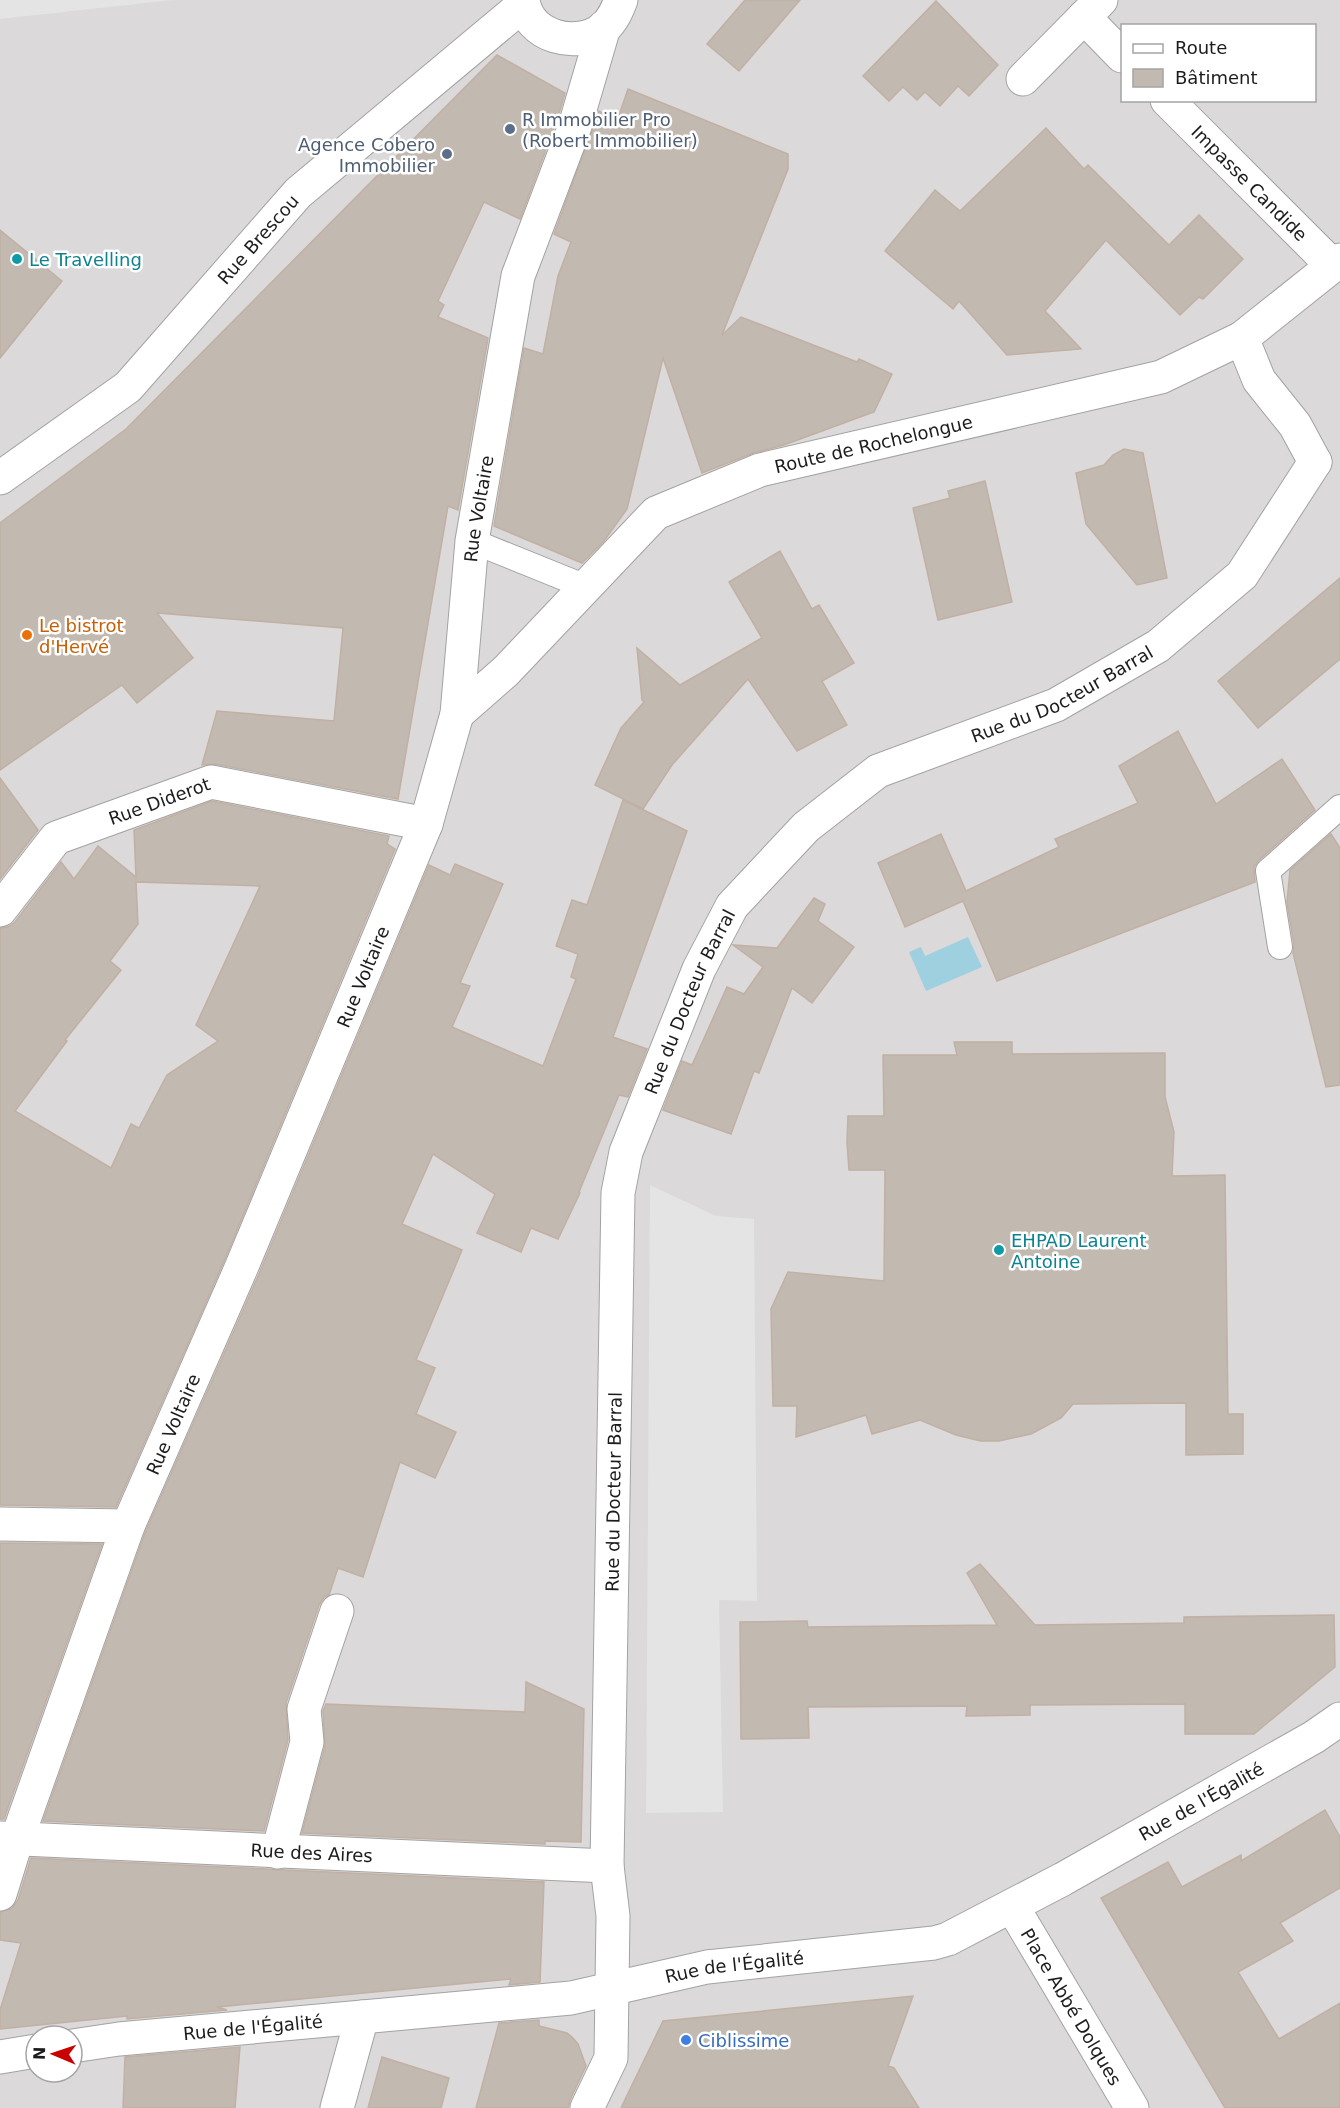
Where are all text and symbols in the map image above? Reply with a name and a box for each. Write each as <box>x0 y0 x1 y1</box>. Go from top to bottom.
legend <box>1121 24 1316 102</box>
text: Route <box>1175 37 1227 58</box>
text: Bâtiment <box>1175 67 1258 88</box>
place label: R Immobilier Pro (Robert Immobilier) <box>522 109 698 151</box>
street label: Impasse Candide <box>1188 121 1312 245</box>
marker: R Immobilier Pro (Robert Immobilier) <box>503 122 517 136</box>
place label: Agence Cobero Immobilier <box>298 134 436 176</box>
marker: Agence Cobero Immobilier <box>440 147 454 161</box>
street label: Rue Brescou <box>213 190 303 288</box>
place label: Le Travelling <box>29 249 142 270</box>
marker: Le Travelling <box>10 252 24 266</box>
street label: Route de Rochelongue <box>772 411 975 477</box>
street label: Rue Voltaire <box>460 454 497 563</box>
place label: Le bistrot d'Hervé <box>39 615 123 657</box>
marker: Le bistrot d'Hervé <box>20 628 34 642</box>
street label: Rue du Docteur Barral <box>968 641 1156 746</box>
street label: Rue Diderot <box>106 773 213 829</box>
street label: Rue du Docteur Barral <box>640 905 739 1097</box>
street label: Rue Voltaire <box>332 923 393 1031</box>
place label: EHPAD Laurent Antoine <box>1011 1230 1147 1272</box>
marker: EHPAD Laurent Antoine <box>992 1243 1006 1257</box>
street label: Rue Voltaire <box>141 1370 204 1478</box>
street label: Rue du Docteur Barral <box>601 1392 625 1592</box>
street label: Rue de l'Égalité <box>1135 1757 1267 1845</box>
street label: Rue des Aires <box>250 1839 373 1866</box>
street label: Place Abbé Dolques <box>1017 1924 1126 2089</box>
street label: Rue de l'Égalité <box>663 1946 805 1987</box>
street label: Rue de l'Égalité <box>182 2010 324 2044</box>
north arrow <box>24 2024 84 2084</box>
place label: Ciblissime <box>698 2030 789 2051</box>
marker: Ciblissime <box>679 2033 693 2047</box>
text: N <box>30 2046 49 2061</box>

